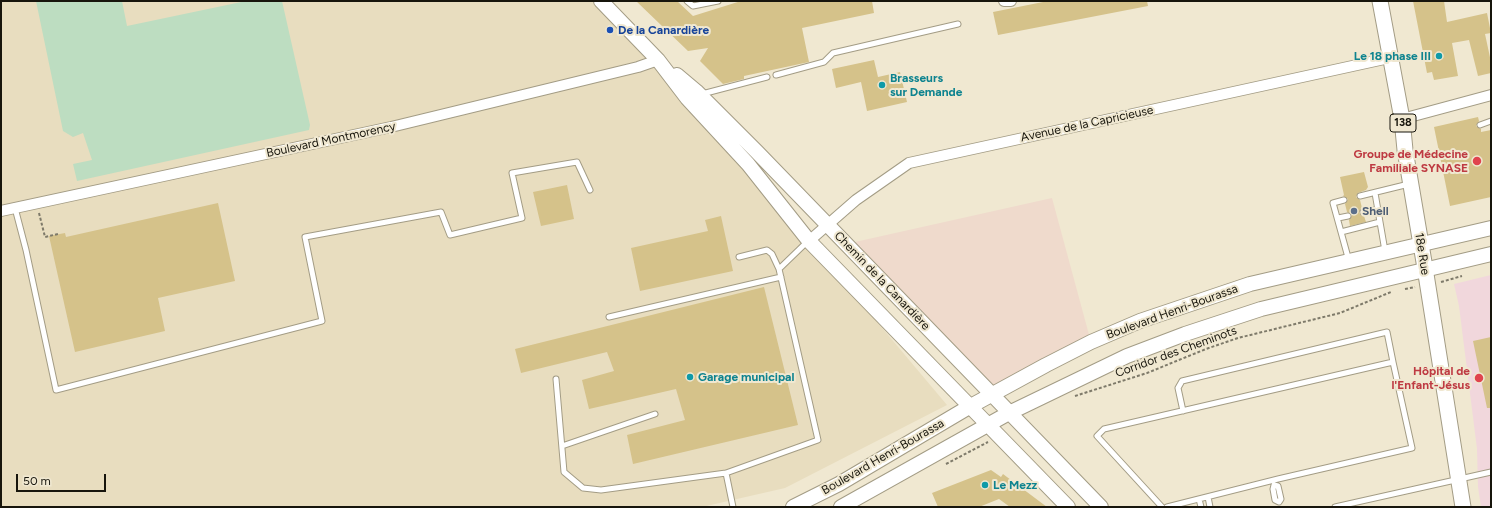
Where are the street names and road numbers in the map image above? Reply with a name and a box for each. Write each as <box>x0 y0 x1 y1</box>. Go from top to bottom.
street label: Avenue de la Capricieuse <box>1019 103 1155 145</box>
road number: 138 <box>1390 114 1416 132</box>
street label: Boulevard Montmorency <box>265 119 397 161</box>
street label: Chemin de la Canardière <box>831 229 933 333</box>
street label: 18e Rue <box>1412 232 1432 276</box>
street label: Boulevard Henri-Bourassa <box>1104 281 1240 343</box>
street label: Corridor des Cheminots <box>1113 323 1239 381</box>
street label: Boulevard Henri-Bourassa <box>819 416 947 498</box>

